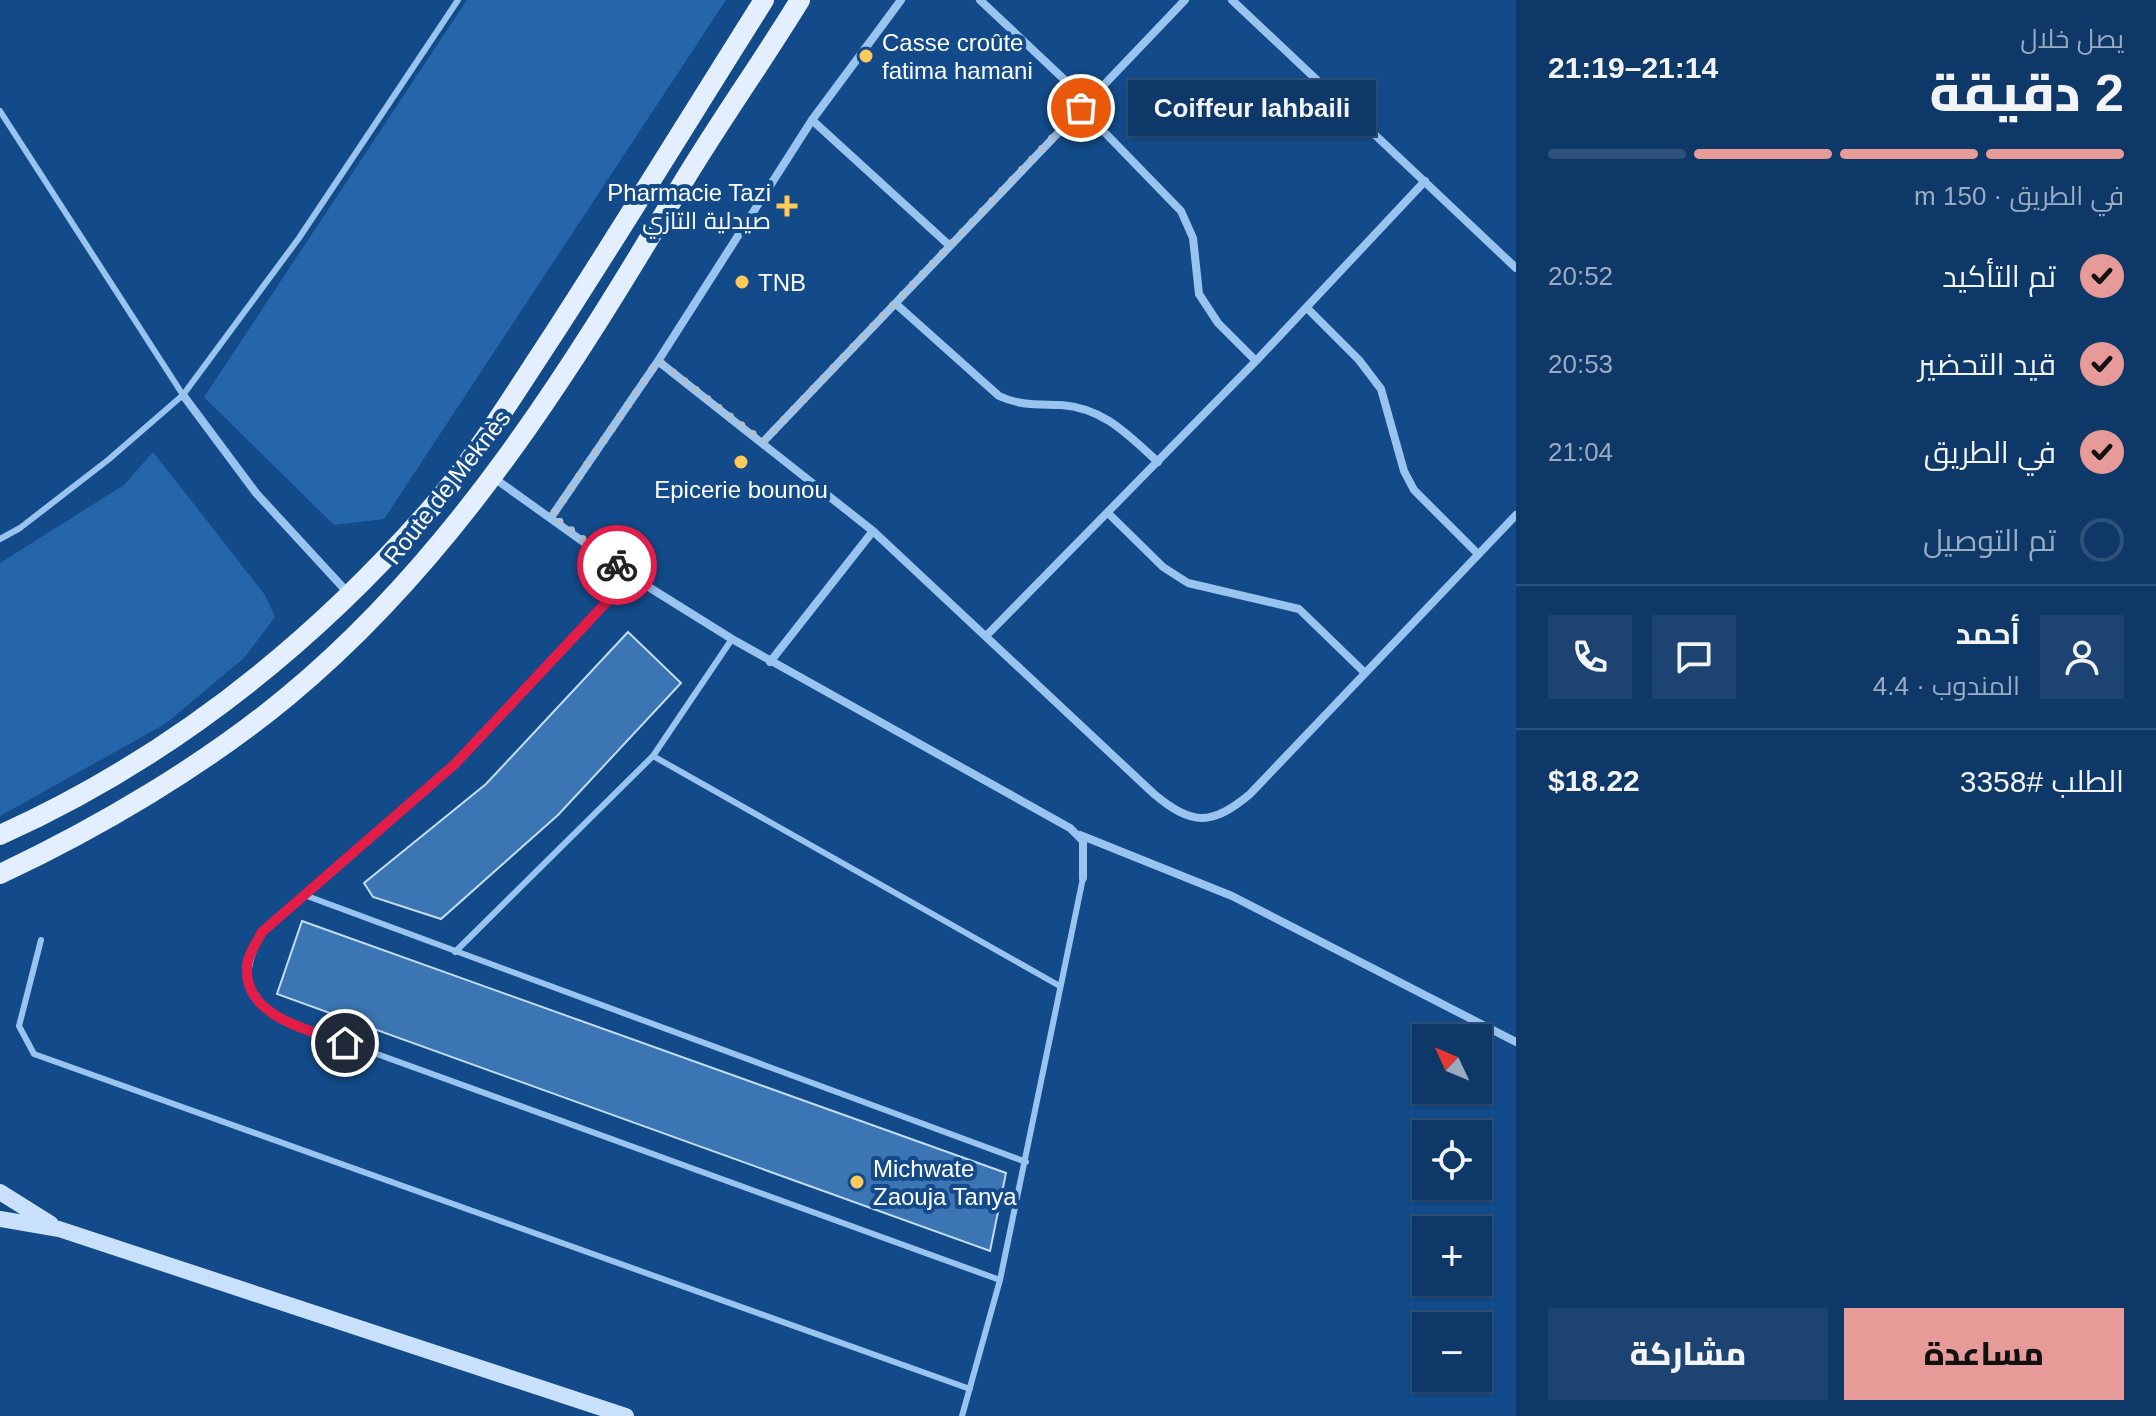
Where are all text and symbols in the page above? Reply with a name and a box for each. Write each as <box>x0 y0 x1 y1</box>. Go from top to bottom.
text: يصل خلال <box>2020 24 2124 54</box>
place label: Casse croûte fatima hamani <box>882 29 1033 84</box>
marker: Casse croûte fatima hamani <box>857 47 875 65</box>
text: 21:14–21:19 <box>1548 51 1718 84</box>
text: 2 دقيقة <box>1930 64 2124 122</box>
pin <box>1047 74 1115 142</box>
callout: Coiffeur lahbaili <box>1129 80 1377 136</box>
icon: bag <box>1059 86 1103 130</box>
text: Coiffeur lahbaili <box>1154 93 1350 123</box>
place label: Pharmacie Tazi صيدلية التازي <box>607 179 771 239</box>
text: في الطريق · 150 m <box>1914 181 2124 211</box>
marker: Pharmacie Tazi صيدلية التازي <box>778 197 796 215</box>
icon: check <box>2080 254 2124 298</box>
text: تم التأكيد <box>1942 260 2056 293</box>
text: 20:52 <box>1548 261 1613 291</box>
place label: TNB <box>758 269 806 296</box>
marker: TNB <box>733 273 751 291</box>
icon: check <box>2080 342 2124 386</box>
text: قيد التحضير <box>1918 348 2056 381</box>
text: 20:53 <box>1548 349 1613 379</box>
street label: Route de Meknès <box>378 405 516 569</box>
icon: check <box>2080 430 2124 474</box>
text: في الطريق <box>1924 436 2056 469</box>
text: 21:04 <box>1548 437 1613 467</box>
marker: Epicerie bounou <box>732 453 750 471</box>
place label: Epicerie bounou <box>654 476 828 503</box>
text: تم التوصيل <box>1923 524 2056 557</box>
courier <box>577 525 657 605</box>
icon: bike <box>595 543 639 587</box>
button: phone <box>1548 615 1632 699</box>
button: chat <box>1652 615 1736 699</box>
button: person <box>2040 615 2124 699</box>
text: أحمد <box>1956 617 2020 650</box>
text: المندوب · 4.4 <box>1873 671 2020 701</box>
text: $18.22 <box>1548 764 1640 797</box>
text: الطلب #3358 <box>1960 765 2124 798</box>
pin <box>311 1009 379 1077</box>
icon: home <box>323 1021 367 1065</box>
north arrow <box>1412 1024 1492 1104</box>
map controls <box>1412 1024 1492 1392</box>
button: locate <box>1412 1120 1492 1200</box>
place label: Michwate Zaouja Tanya <box>873 1155 1017 1210</box>
marker: Michwate Zaouja Tanya <box>848 1173 866 1191</box>
button: + <box>1412 1216 1492 1296</box>
button: مشاركة <box>1548 1308 1828 1400</box>
button: مساعدة <box>1844 1308 2124 1400</box>
button: − <box>1412 1312 1492 1392</box>

